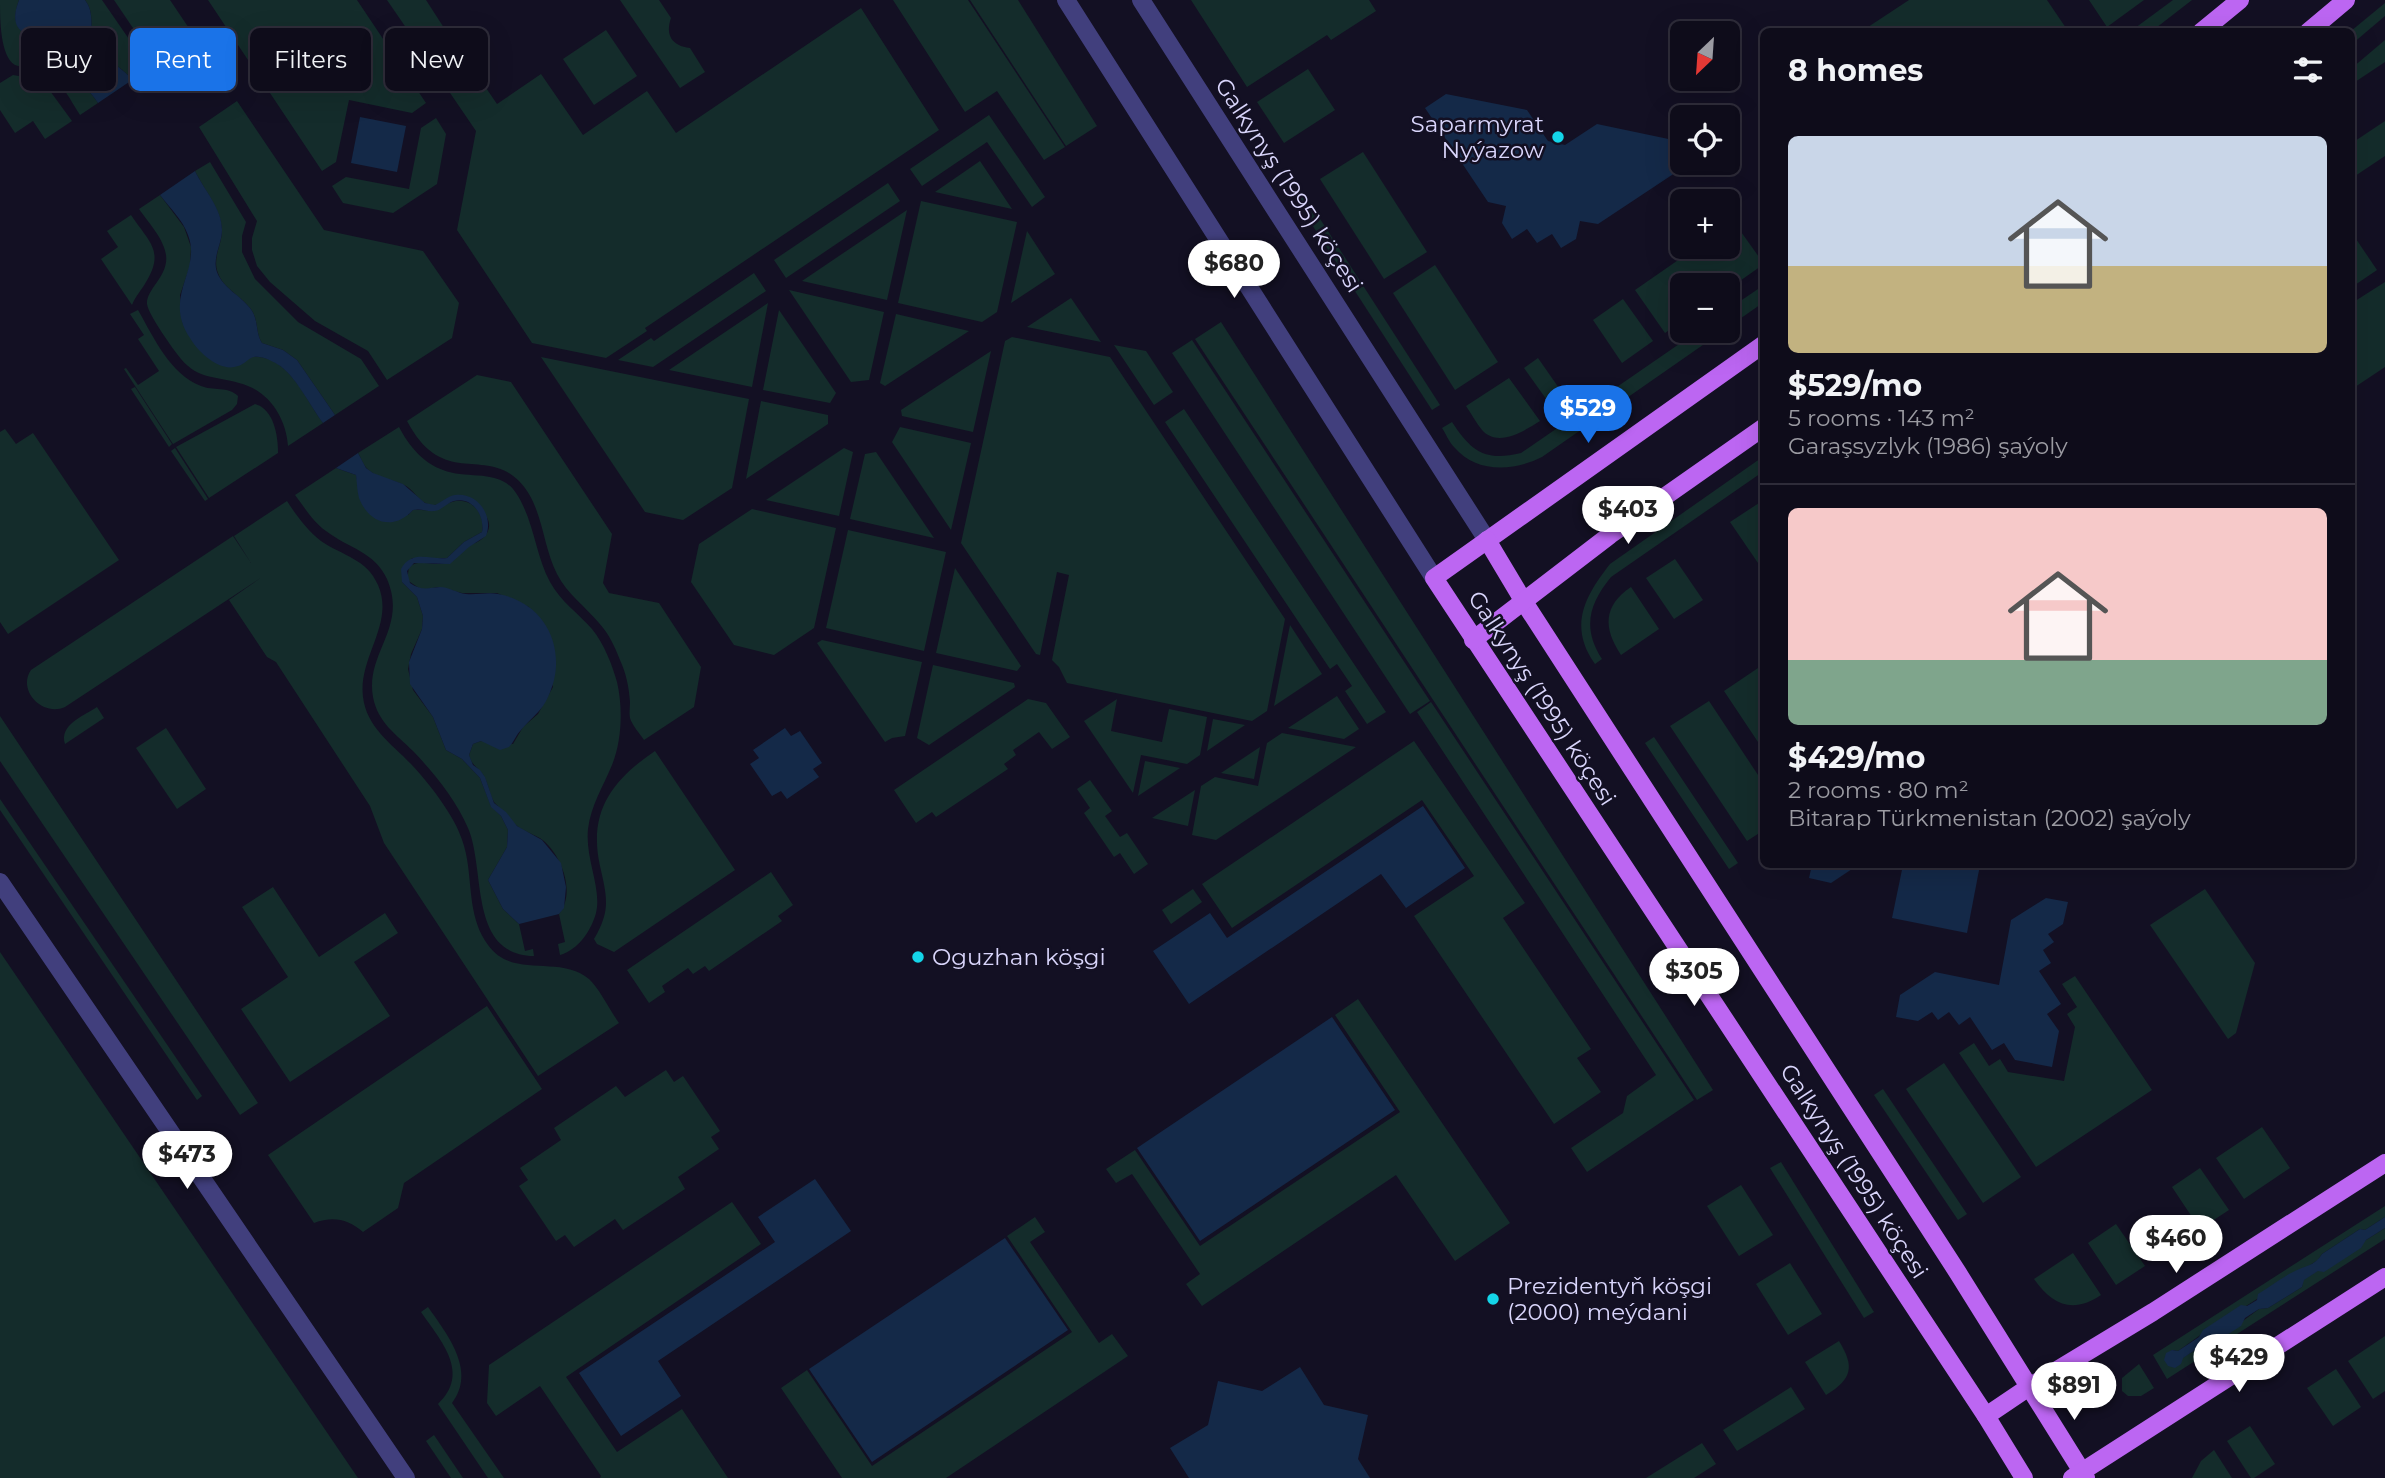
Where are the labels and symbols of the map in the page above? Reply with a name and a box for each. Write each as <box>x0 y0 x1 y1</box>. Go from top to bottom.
north arrow <box>1670 21 1740 91</box>
street label: Galkynyş (1995) köçesi <box>1209 72 1369 298</box>
place label: Saparmyrat Nyýazow <box>1411 110 1545 164</box>
marker: Saparmyrat Nyýazow <box>1550 129 1566 145</box>
pin: $680 <box>1193 240 1275 300</box>
pin: $529 <box>1547 386 1629 445</box>
pin: $403 <box>1587 486 1669 546</box>
street label: Galkynyş (1995) köçesi <box>1462 585 1622 811</box>
place label: Oguzhan köşgi <box>932 943 1106 971</box>
pin: $305 <box>1653 948 1735 1008</box>
marker: Oguzhan köşgi <box>910 949 926 965</box>
street label: Galkynyş (1995) köçesi <box>1774 1058 1934 1284</box>
pin: $473 <box>146 1132 228 1191</box>
pin: $460 <box>2135 1216 2217 1275</box>
place label: Prezidentyň köşgi (2000) meýdani <box>1507 1272 1712 1326</box>
marker: Prezidentyň köşgi (2000) meýdani <box>1485 1291 1501 1307</box>
pin: $429 <box>2198 1334 2280 1394</box>
pin: $891 <box>2033 1362 2115 1422</box>

